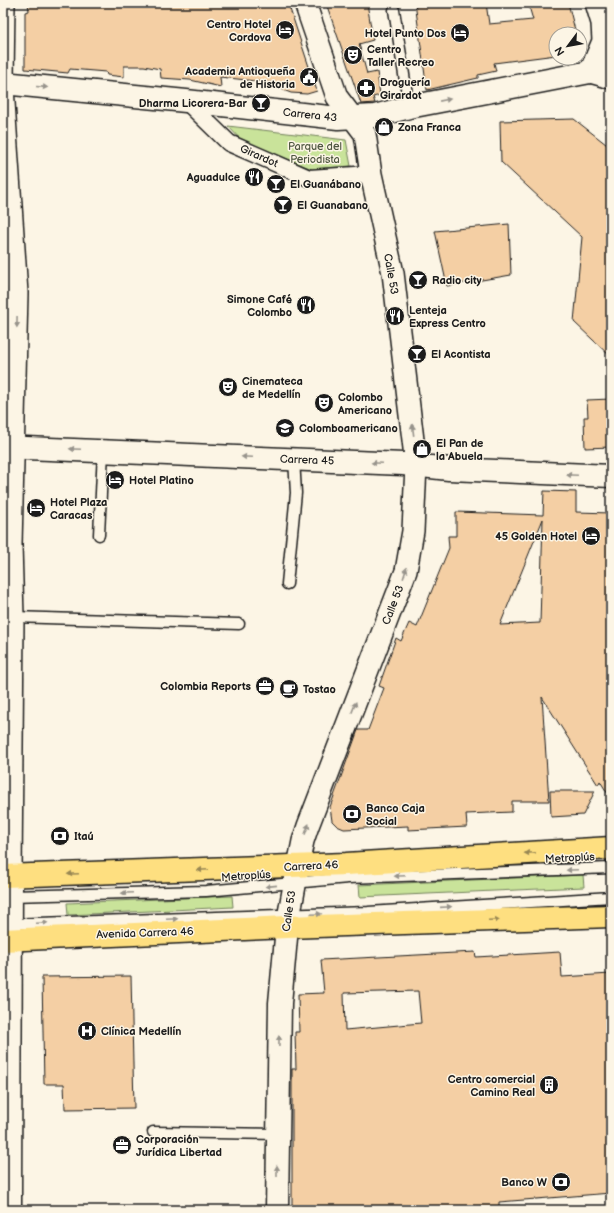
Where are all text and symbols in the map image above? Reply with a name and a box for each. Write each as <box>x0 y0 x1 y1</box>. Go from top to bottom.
place label: Centro Hotel Cordova <box>207 18 271 44</box>
hotel icon: Centro Hotel Cordova <box>274 19 296 41</box>
hotel icon: Hotel Punto Dos <box>449 22 471 44</box>
north arrow <box>548 26 588 66</box>
place label: Hotel Punto Dos <box>365 27 447 40</box>
place label: Centro Taller Recreo <box>367 43 434 69</box>
theatre icon: Centro Taller Recreo <box>342 44 364 66</box>
text: N <box>552 44 568 58</box>
place label: Academia Antioqueña de Historia <box>184 65 295 91</box>
public building icon: Academia Antioqueña de Historia <box>298 66 320 88</box>
place label: Droguería Girardot <box>380 76 430 102</box>
pharmacy icon: Droguería Girardot <box>355 77 377 99</box>
one-way arrow <box>36 84 48 90</box>
bar icon: Dharma Licorera-Bar <box>250 92 272 114</box>
place label: Dharma Licorera-Bar <box>139 97 248 110</box>
one-way arrow <box>439 97 451 103</box>
street label: Carrera 43 <box>282 106 338 124</box>
shop icon: Zona Franca <box>373 116 395 138</box>
place label: Zona Franca <box>398 121 461 134</box>
park label: Parque del Periodista <box>288 140 342 166</box>
street label: Girardot <box>238 142 281 170</box>
restaurant icon: Aguadulce <box>243 166 265 188</box>
place label: Aguadulce <box>186 171 240 184</box>
bar icon: El Guanábano <box>265 173 287 195</box>
place label: El Guanábano <box>290 178 361 191</box>
bar icon: El Guanabano <box>272 194 294 216</box>
place label: El Guanabano <box>297 199 368 212</box>
street label: Calle 53 <box>381 252 401 296</box>
bar icon: Radio city <box>407 269 429 291</box>
place label: Radio city <box>432 274 482 287</box>
place label: Simone Café Colombo <box>227 293 292 319</box>
restaurant icon: Simone Café Colombo <box>295 294 317 316</box>
place label: Lenteja Express Centro <box>409 304 486 330</box>
restaurant icon: Lenteja Express Centro <box>384 305 406 327</box>
one-way arrow <box>13 316 20 328</box>
bar icon: El Acontista <box>406 343 428 365</box>
place label: El Acontista <box>431 348 491 361</box>
place label: Cinemateca de Medellín <box>242 375 303 401</box>
theatre icon: Cinemateca de Medellín <box>217 376 239 398</box>
place label: Colombo Americano <box>337 391 392 417</box>
theatre icon: Colombo Americano <box>313 392 335 414</box>
school or university icon: Colomboamericano <box>274 417 296 439</box>
place label: Colomboamericano <box>299 422 398 435</box>
one-way arrow <box>410 424 416 436</box>
place label: El Pan de la Abuela <box>436 437 483 463</box>
shop icon: El Pan de la Abuela <box>411 438 433 460</box>
one-way arrow <box>69 446 81 453</box>
street label: Carrera 45 <box>280 453 334 467</box>
one-way arrow <box>240 454 253 460</box>
one-way arrow <box>371 459 383 466</box>
hotel icon: Hotel Platino <box>104 469 126 491</box>
one-way arrow <box>566 471 578 478</box>
place label: Hotel Platino <box>129 474 194 487</box>
place label: Hotel Plaza Caracas <box>50 496 107 522</box>
hotel icon: Hotel Plaza Caracas <box>25 497 47 519</box>
hotel icon: 45 Golden Hotel <box>580 525 602 547</box>
place label: 45 Golden Hotel <box>495 530 577 543</box>
one-way arrow <box>402 566 408 578</box>
street label: Calle 53 <box>380 583 407 627</box>
office icon: Colombia Reports <box>254 675 276 697</box>
cafe icon: Tostao <box>278 678 300 700</box>
place label: Colombia Reports <box>160 680 252 693</box>
place label: Tostao <box>303 683 336 696</box>
one-way arrow <box>351 701 357 713</box>
place label: Banco Caja Social <box>366 802 425 828</box>
bank icon: Banco Caja Social <box>341 803 363 825</box>
one-way arrow <box>305 822 311 834</box>
bank icon: Itaú <box>49 825 71 847</box>
place label: Itaú <box>74 830 94 843</box>
one-way arrow <box>524 850 536 857</box>
street label: Metroplús <box>545 850 596 866</box>
street label: Carrera 46 <box>283 858 339 874</box>
one-way arrow <box>566 866 578 873</box>
one-way arrow <box>197 867 209 874</box>
street label: Metroplús <box>221 868 272 884</box>
one-way arrow <box>67 871 79 878</box>
one-way arrow <box>394 873 406 880</box>
one-way arrow <box>265 883 277 890</box>
street label: Calle 53 <box>280 889 298 932</box>
one-way arrow <box>120 890 133 896</box>
one-way arrow <box>440 904 453 910</box>
one-way arrow <box>310 911 323 917</box>
one-way arrow <box>166 916 178 923</box>
one-way arrow <box>488 917 501 923</box>
one-way arrow <box>36 920 49 926</box>
street label: Avenida Carrera 46 <box>96 925 194 941</box>
hospital icon: Clínica Medellín <box>76 1020 98 1042</box>
place label: Clínica Medellín <box>101 1025 181 1038</box>
one-way arrow <box>276 1035 283 1047</box>
place label: Centro comercial Camino Real <box>448 1073 535 1099</box>
building icon: Centro comercial Camino Real <box>538 1074 560 1096</box>
place label: Corporación Jurídica Libertad <box>136 1133 222 1159</box>
office icon: Corporación Jurídica Libertad <box>111 1134 133 1156</box>
one-way arrow <box>274 1164 280 1177</box>
bank icon: Banco W <box>550 1171 572 1193</box>
place label: Banco W <box>501 1176 548 1189</box>

